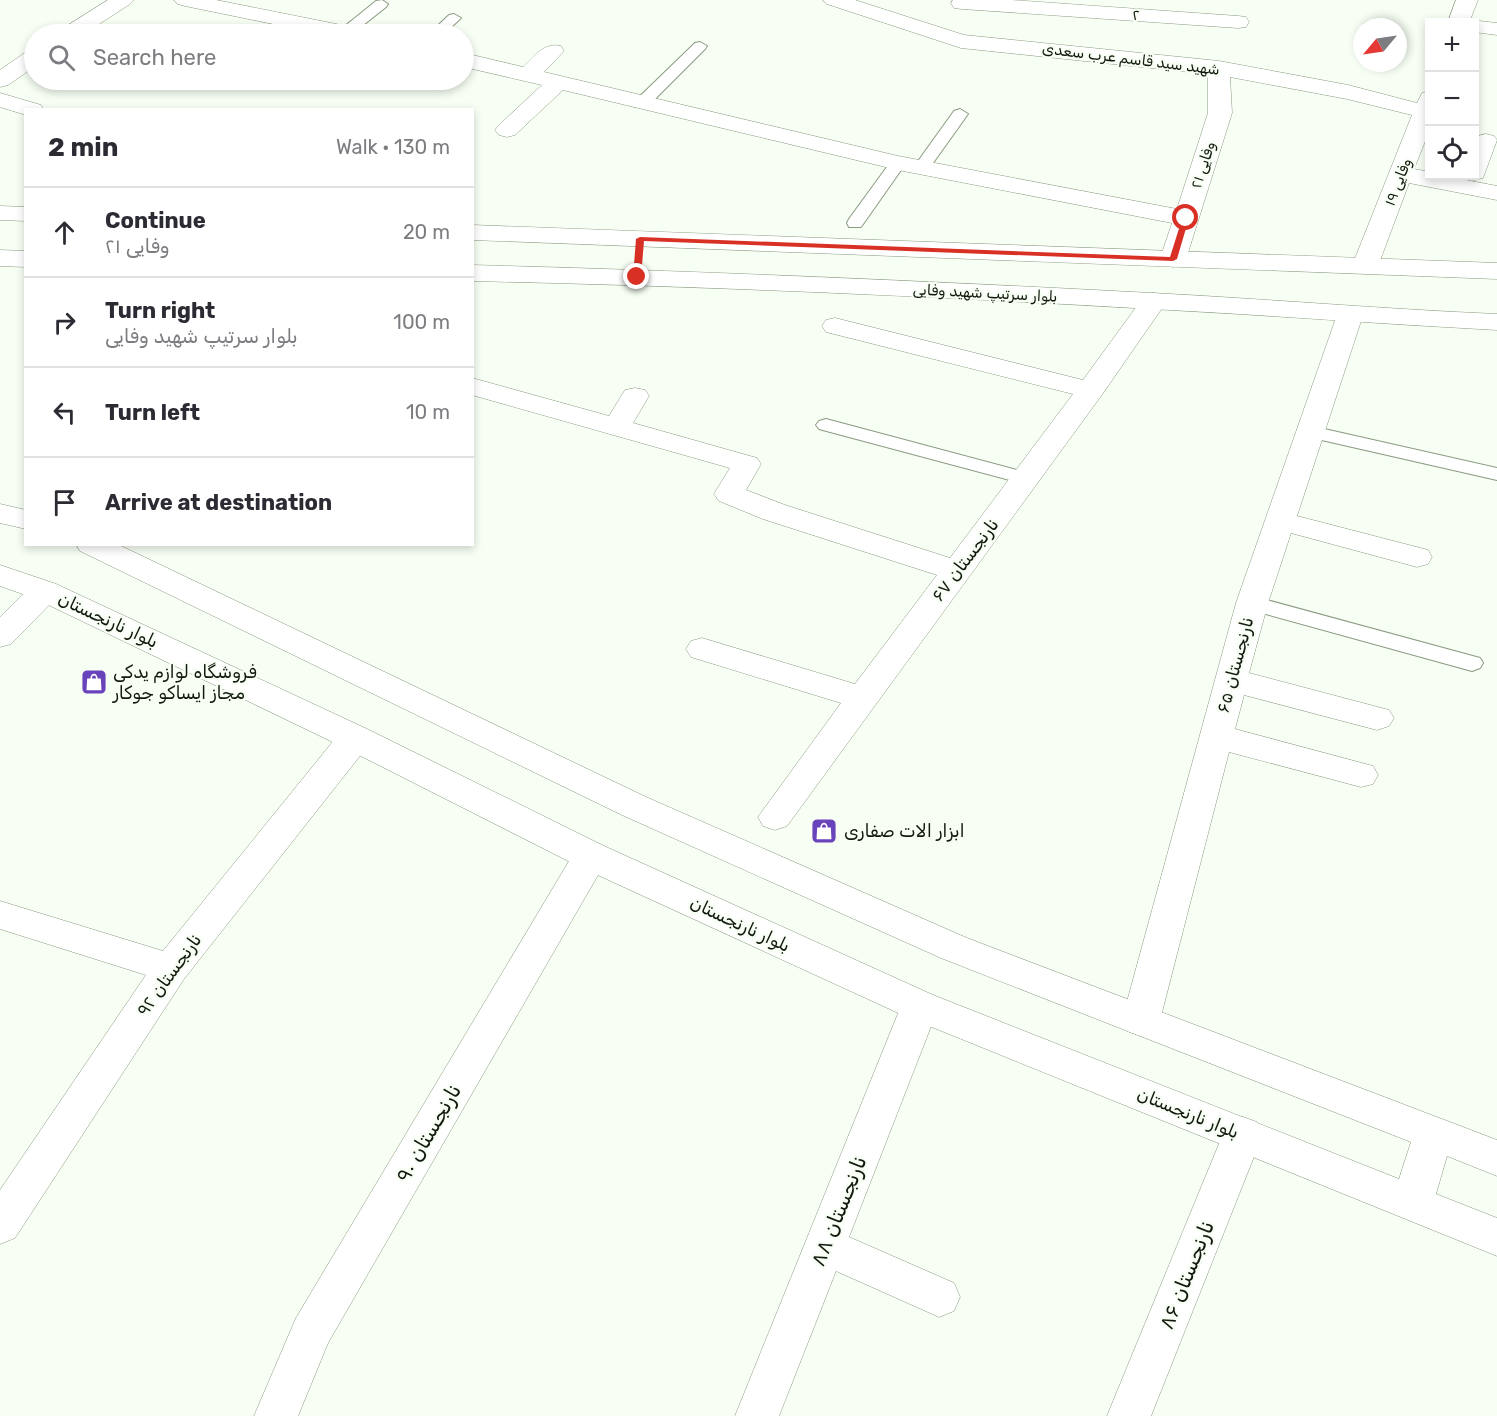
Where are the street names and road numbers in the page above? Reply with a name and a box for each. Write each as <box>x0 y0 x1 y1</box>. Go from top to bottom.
street label: ۲ <box>1132 6 1140 24</box>
street label: شهید سید قاسم عرب سعدی <box>1041 39 1221 80</box>
street label: وفایی ۲۱ <box>1187 139 1220 191</box>
street label: وفایی ۱۹ <box>1381 156 1416 209</box>
street label: بلوار سرتیپ شهید وفایی <box>912 280 1058 307</box>
street label: نارنجستان ۶۷ <box>927 514 1003 606</box>
street label: بلوار نارنجستان <box>55 587 161 653</box>
street label: نارنجستان ۶۵ <box>1212 615 1258 715</box>
street label: بلوار نارنجستان <box>687 891 793 957</box>
street label: نارنجستان ۹۲ <box>132 929 206 1021</box>
street label: نارنجستان ۹۰ <box>390 1080 466 1186</box>
street label: بلوار نارنجستان <box>1134 1083 1242 1143</box>
street label: نارنجستان ۸۸ <box>805 1152 871 1270</box>
street label: نارنجستان ۸۶ <box>1153 1217 1219 1333</box>

